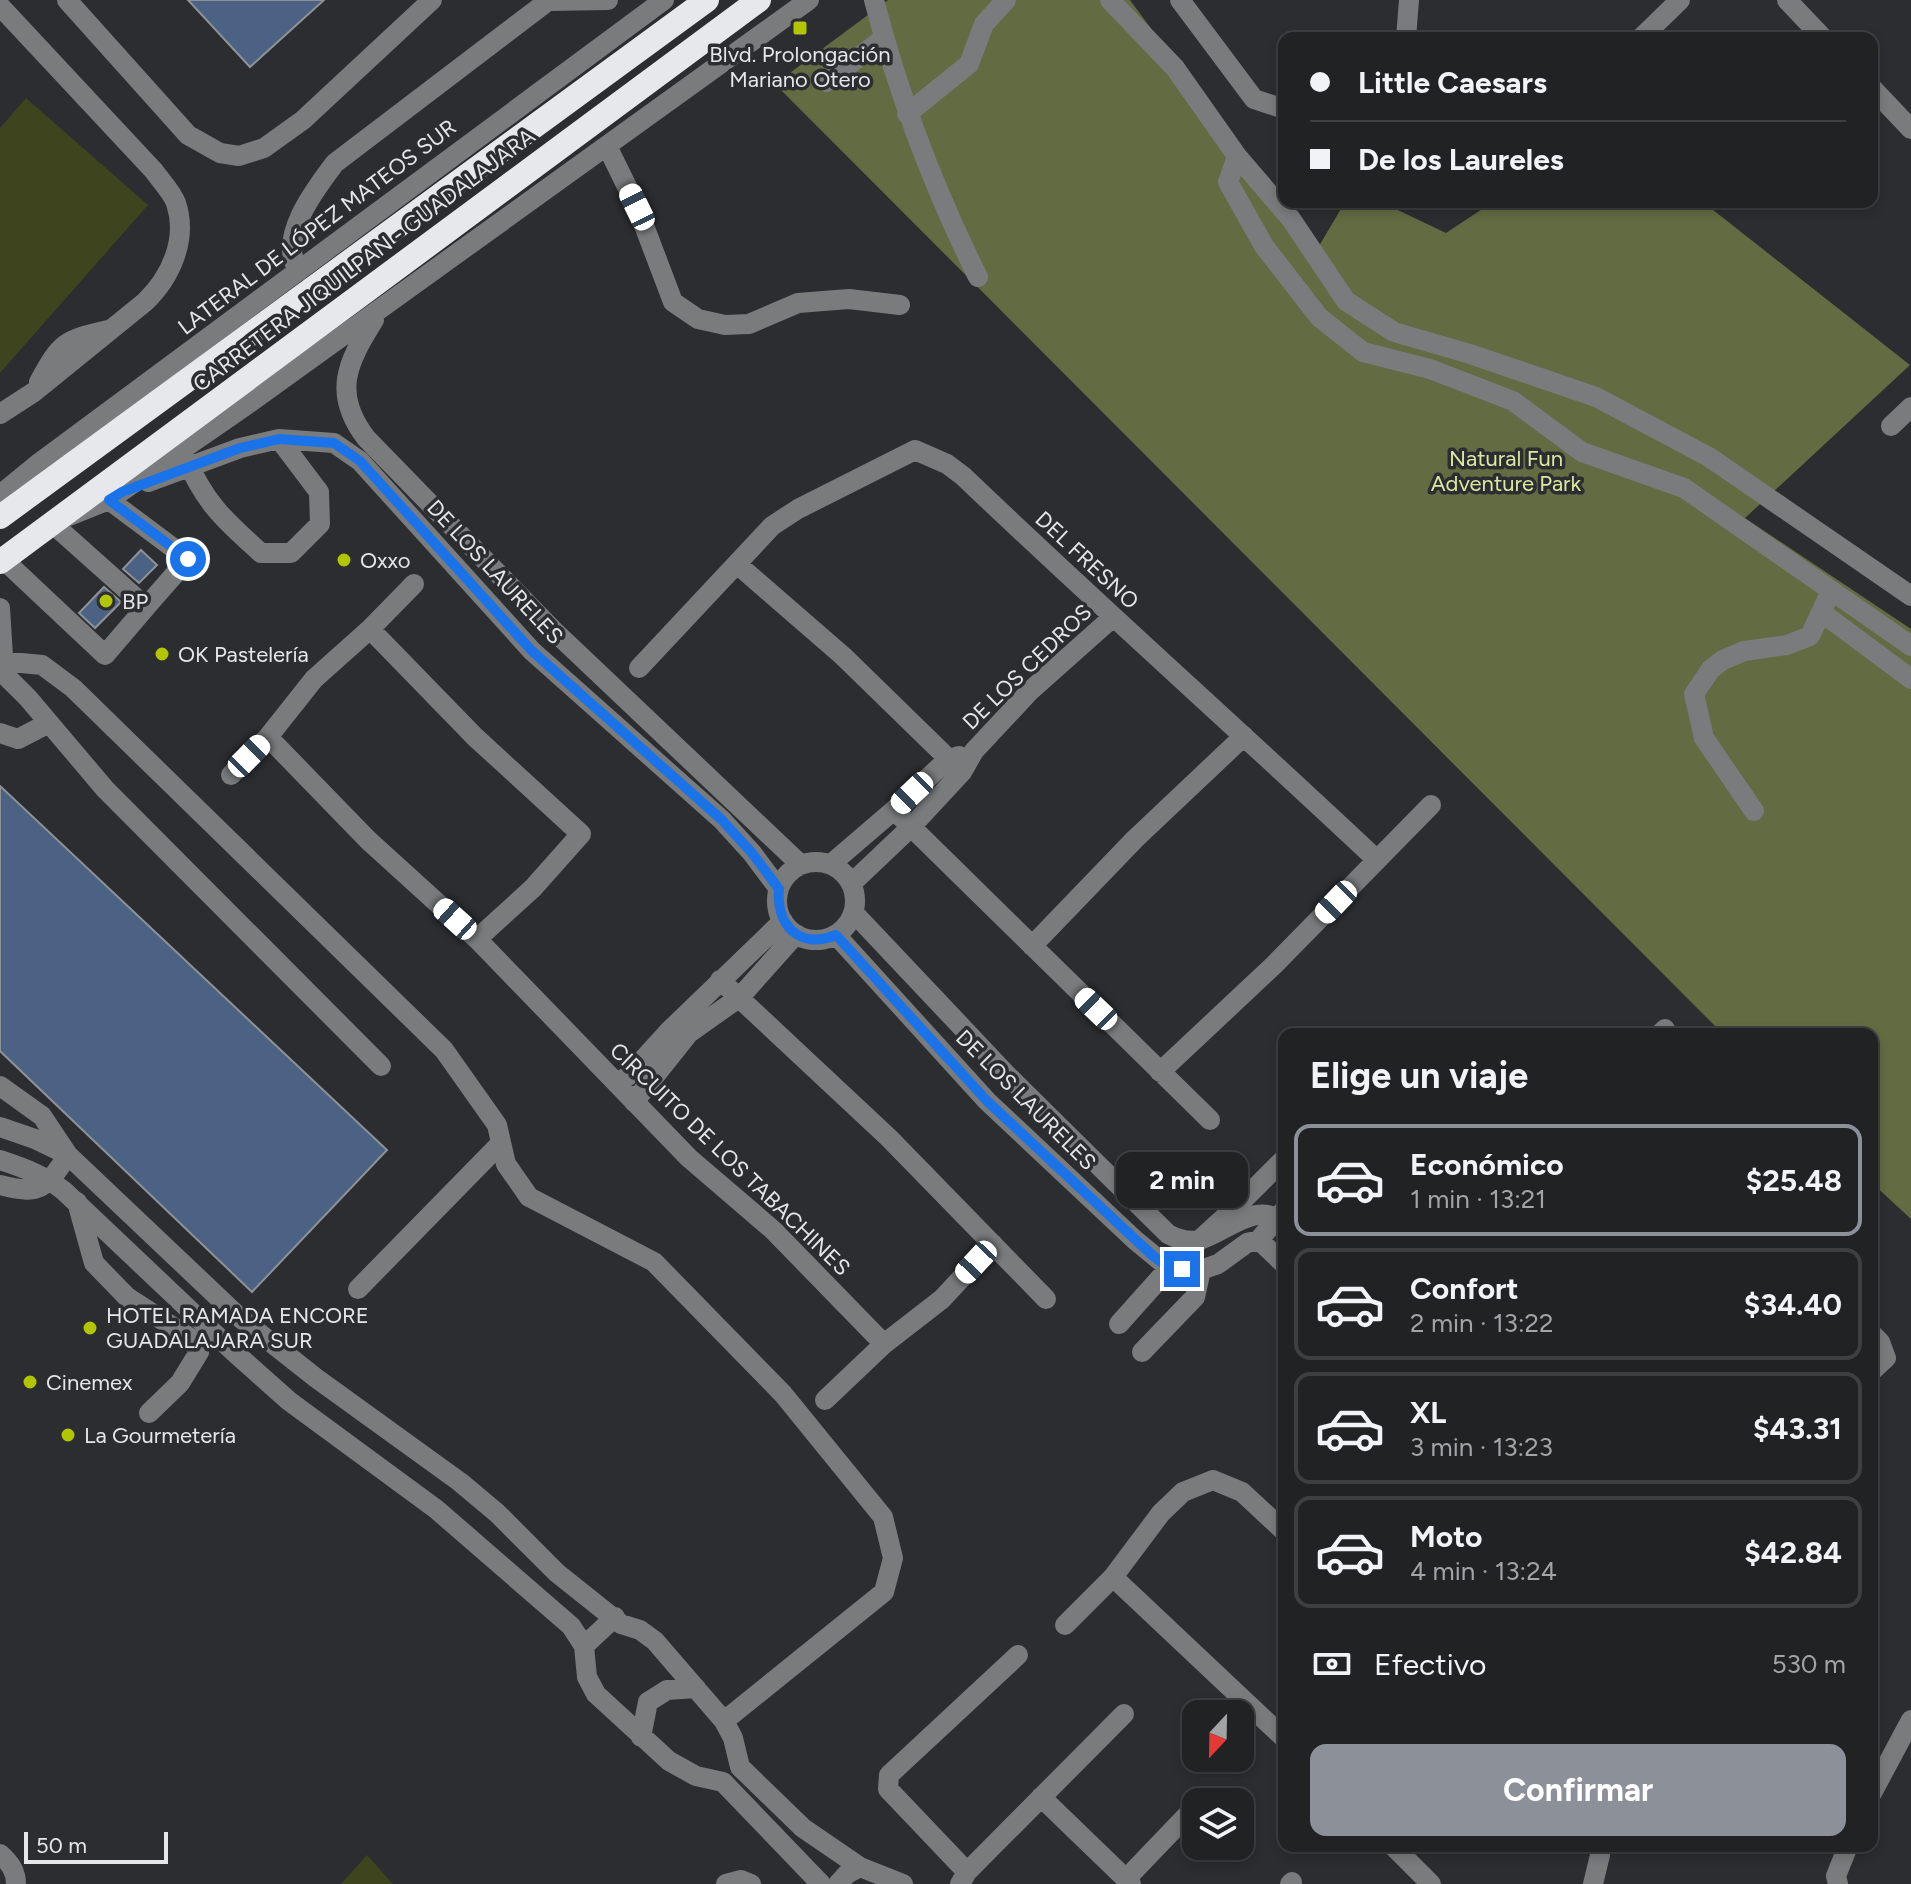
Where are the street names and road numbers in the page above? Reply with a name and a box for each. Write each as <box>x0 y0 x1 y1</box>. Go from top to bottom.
street label: LATERAL DE LÓPEZ MATEOS SUR <box>173 113 461 341</box>
street label: CARRETERA JIQUILPAN - GUADALAJARA <box>188 122 540 398</box>
street label: DE LOS LAURELES <box>421 494 569 650</box>
street label: DEL FRESNO <box>1030 505 1144 615</box>
street label: DE LOS CEDROS <box>957 599 1097 735</box>
street label: DE LOS LAURELES <box>950 1024 1102 1176</box>
street label: CIRCUITO DE LOS TABACHINES <box>604 1037 856 1281</box>

